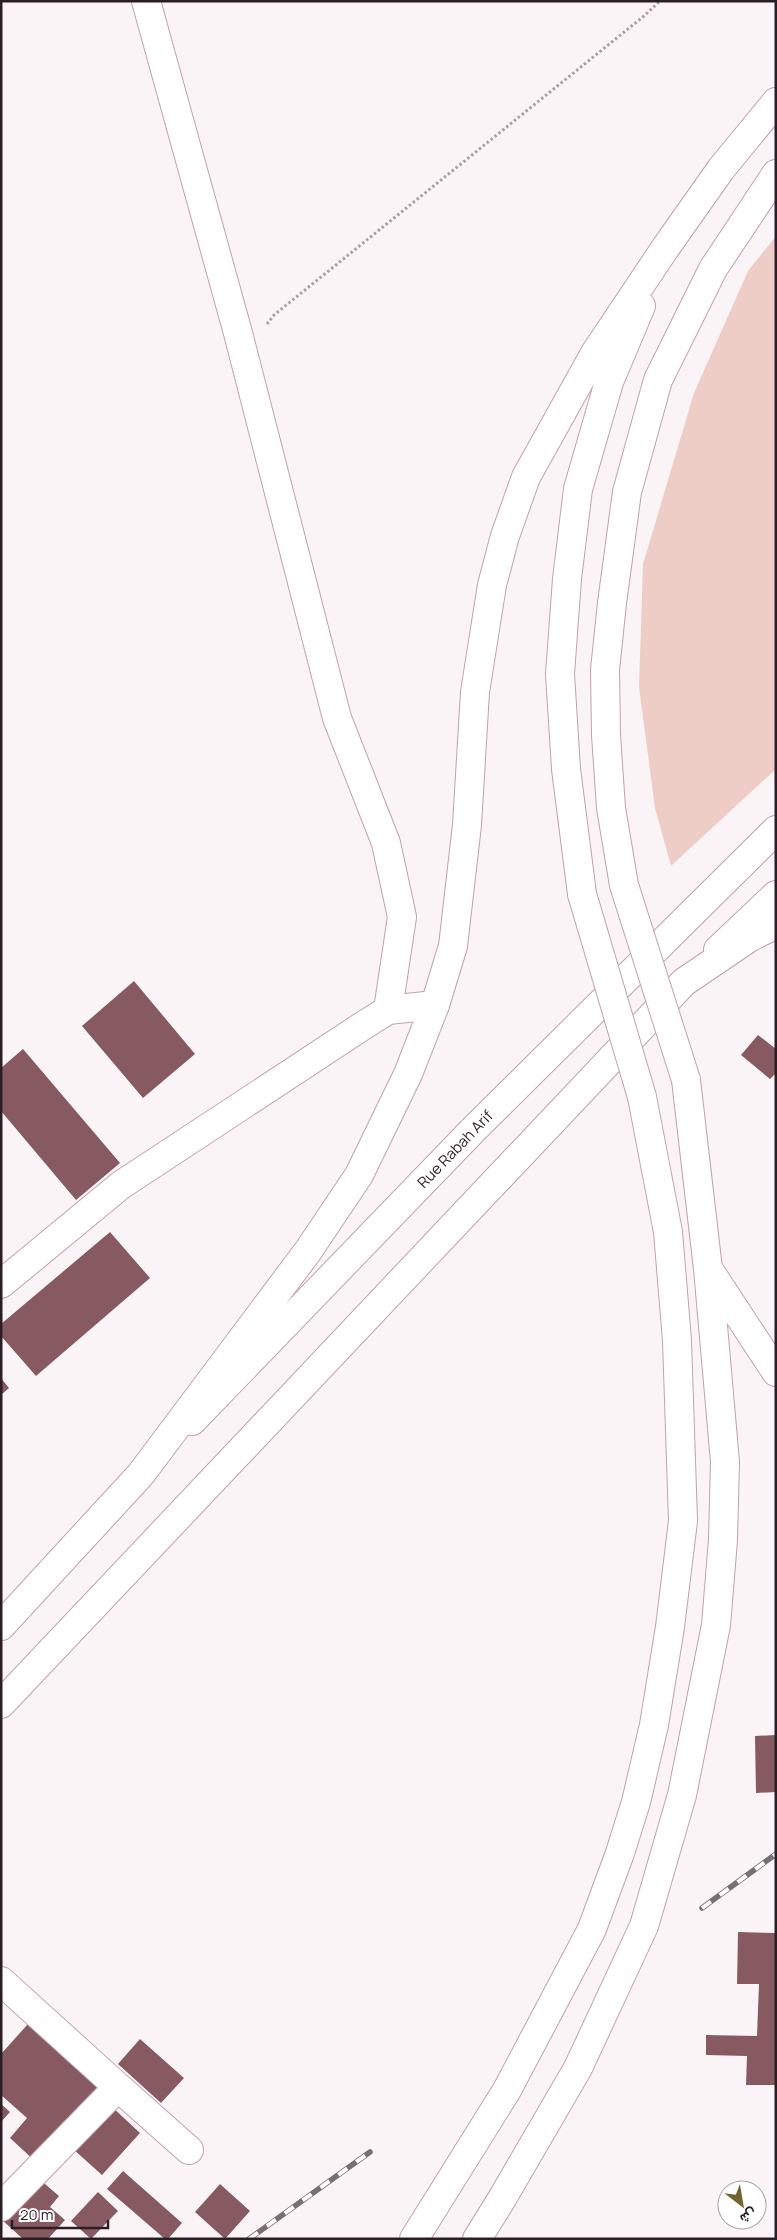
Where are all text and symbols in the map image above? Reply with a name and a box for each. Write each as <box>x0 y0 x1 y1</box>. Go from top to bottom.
street label: Rue Rabah Arif <box>412 1105 498 1193</box>
north arrow <box>717 2180 767 2230</box>
scale bar <box>12 2198 109 2230</box>
text: 20 m <box>20 2204 53 2225</box>
text: ش <box>737 2204 761 2229</box>

